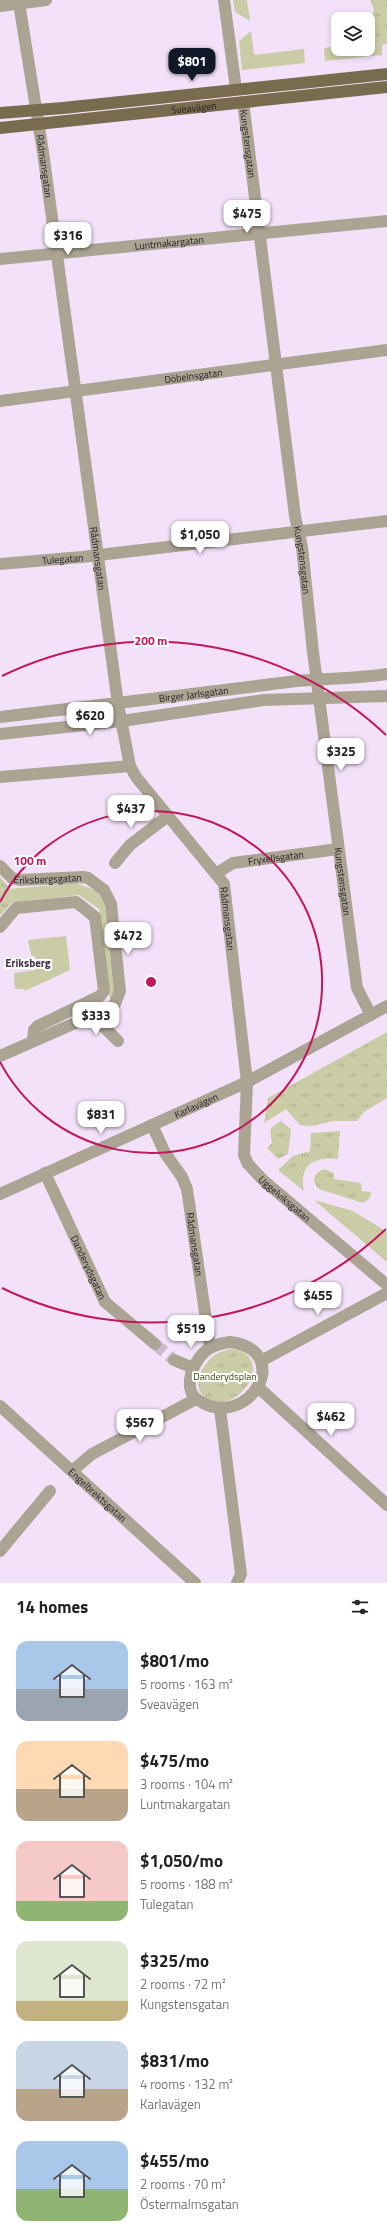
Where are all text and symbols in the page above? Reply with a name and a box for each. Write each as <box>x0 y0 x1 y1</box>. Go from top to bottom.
map controls <box>331 12 375 56</box>
button: layers <box>331 12 375 56</box>
pin: $801 <box>168 48 216 82</box>
text: $801 <box>177 51 207 71</box>
street label: Sveavägen <box>171 98 217 117</box>
street label: Kungstensgatan <box>237 109 260 179</box>
street label: Rådmansgatan <box>33 133 57 199</box>
pin: $475 <box>223 200 271 234</box>
text: $475 <box>232 203 262 223</box>
pin: $316 <box>44 222 92 256</box>
text: $316 <box>53 225 83 245</box>
street label: Luntmakargatan <box>134 232 205 253</box>
street label: Döbelnsgatan <box>163 364 223 387</box>
pin: $1,050 <box>167 521 233 555</box>
text: $1,050 <box>180 524 220 544</box>
street label: Kungstensgatan <box>290 525 314 595</box>
street label: Rådmansgatan <box>86 526 110 591</box>
street label: Tulegatan <box>42 549 84 568</box>
text: 200 m <box>135 631 167 650</box>
street label: Birger Jarlsgatan <box>158 682 229 706</box>
pin: $620 <box>66 702 114 736</box>
text: $620 <box>75 705 105 725</box>
pin: $325 <box>317 738 365 772</box>
text: $325 <box>326 741 356 761</box>
pin: $437 <box>107 795 155 829</box>
text: $437 <box>116 798 146 818</box>
street label: Fryxellsgatan <box>247 846 305 868</box>
street label: Kungstensgatan <box>331 846 355 916</box>
text: 100 m <box>14 851 46 870</box>
street label: Eriksbergsgatan <box>12 870 82 888</box>
street label: Rådmansgatan <box>217 886 239 951</box>
pin: $472 <box>104 922 152 956</box>
text: $472 <box>113 925 143 945</box>
district label: Eriksberg <box>5 955 51 971</box>
centre of rings <box>144 975 158 989</box>
pin: $333 <box>72 1002 120 1036</box>
text: $333 <box>81 1005 111 1025</box>
street label: Karlavägen <box>171 1089 220 1122</box>
pin: $831 <box>77 1101 125 1135</box>
text: $831 <box>86 1104 116 1124</box>
street label: Uggelviksgatan <box>255 1172 314 1225</box>
street label: Rådmansgatan <box>183 1211 207 1277</box>
street label: Danderydsgatan <box>67 1233 110 1302</box>
pin: $455 <box>294 1282 342 1316</box>
text: $455 <box>303 1285 333 1305</box>
pin: $519 <box>167 1315 215 1349</box>
text: $519 <box>176 1318 206 1338</box>
park label: Danderydsplan <box>193 1369 257 1384</box>
pin: $462 <box>307 1403 355 1437</box>
text: $462 <box>316 1406 346 1426</box>
pin: $567 <box>116 1409 164 1443</box>
text: $567 <box>125 1412 155 1432</box>
street label: Engelbrektsgatan <box>65 1464 130 1525</box>
text: 14 homes <box>16 1594 88 1620</box>
icon: filters <box>349 1596 371 1618</box>
text: $801/mo <box>140 1648 209 1674</box>
icon: home <box>48 1657 96 1705</box>
text: 5 rooms · 163 m² <box>140 1674 233 1694</box>
text: Sveavägen <box>140 1694 199 1714</box>
text: $475/mo <box>140 1748 209 1774</box>
icon: home <box>48 1757 96 1805</box>
text: 3 rooms · 104 m² <box>140 1774 233 1794</box>
text: Luntmakargatan <box>140 1794 230 1814</box>
text: $1,050/mo <box>140 1848 223 1874</box>
icon: home <box>48 1857 96 1905</box>
text: 5 rooms · 188 m² <box>140 1874 233 1894</box>
text: Tulegatan <box>140 1894 193 1914</box>
text: $325/mo <box>140 1948 209 1974</box>
icon: home <box>48 1957 96 2005</box>
text: 2 rooms · 72 m² <box>140 1974 226 1994</box>
text: Kungstensgatan <box>140 1994 229 2014</box>
text: $831/mo <box>140 2048 209 2074</box>
icon: home <box>48 2057 96 2105</box>
text: 4 rooms · 132 m² <box>140 2074 233 2094</box>
text: Karlavägen <box>140 2094 201 2114</box>
text: $455/mo <box>140 2148 209 2174</box>
icon: home <box>48 2157 96 2205</box>
text: 2 rooms · 70 m² <box>140 2174 226 2194</box>
text: Östermalmsgatan <box>140 2194 239 2214</box>

